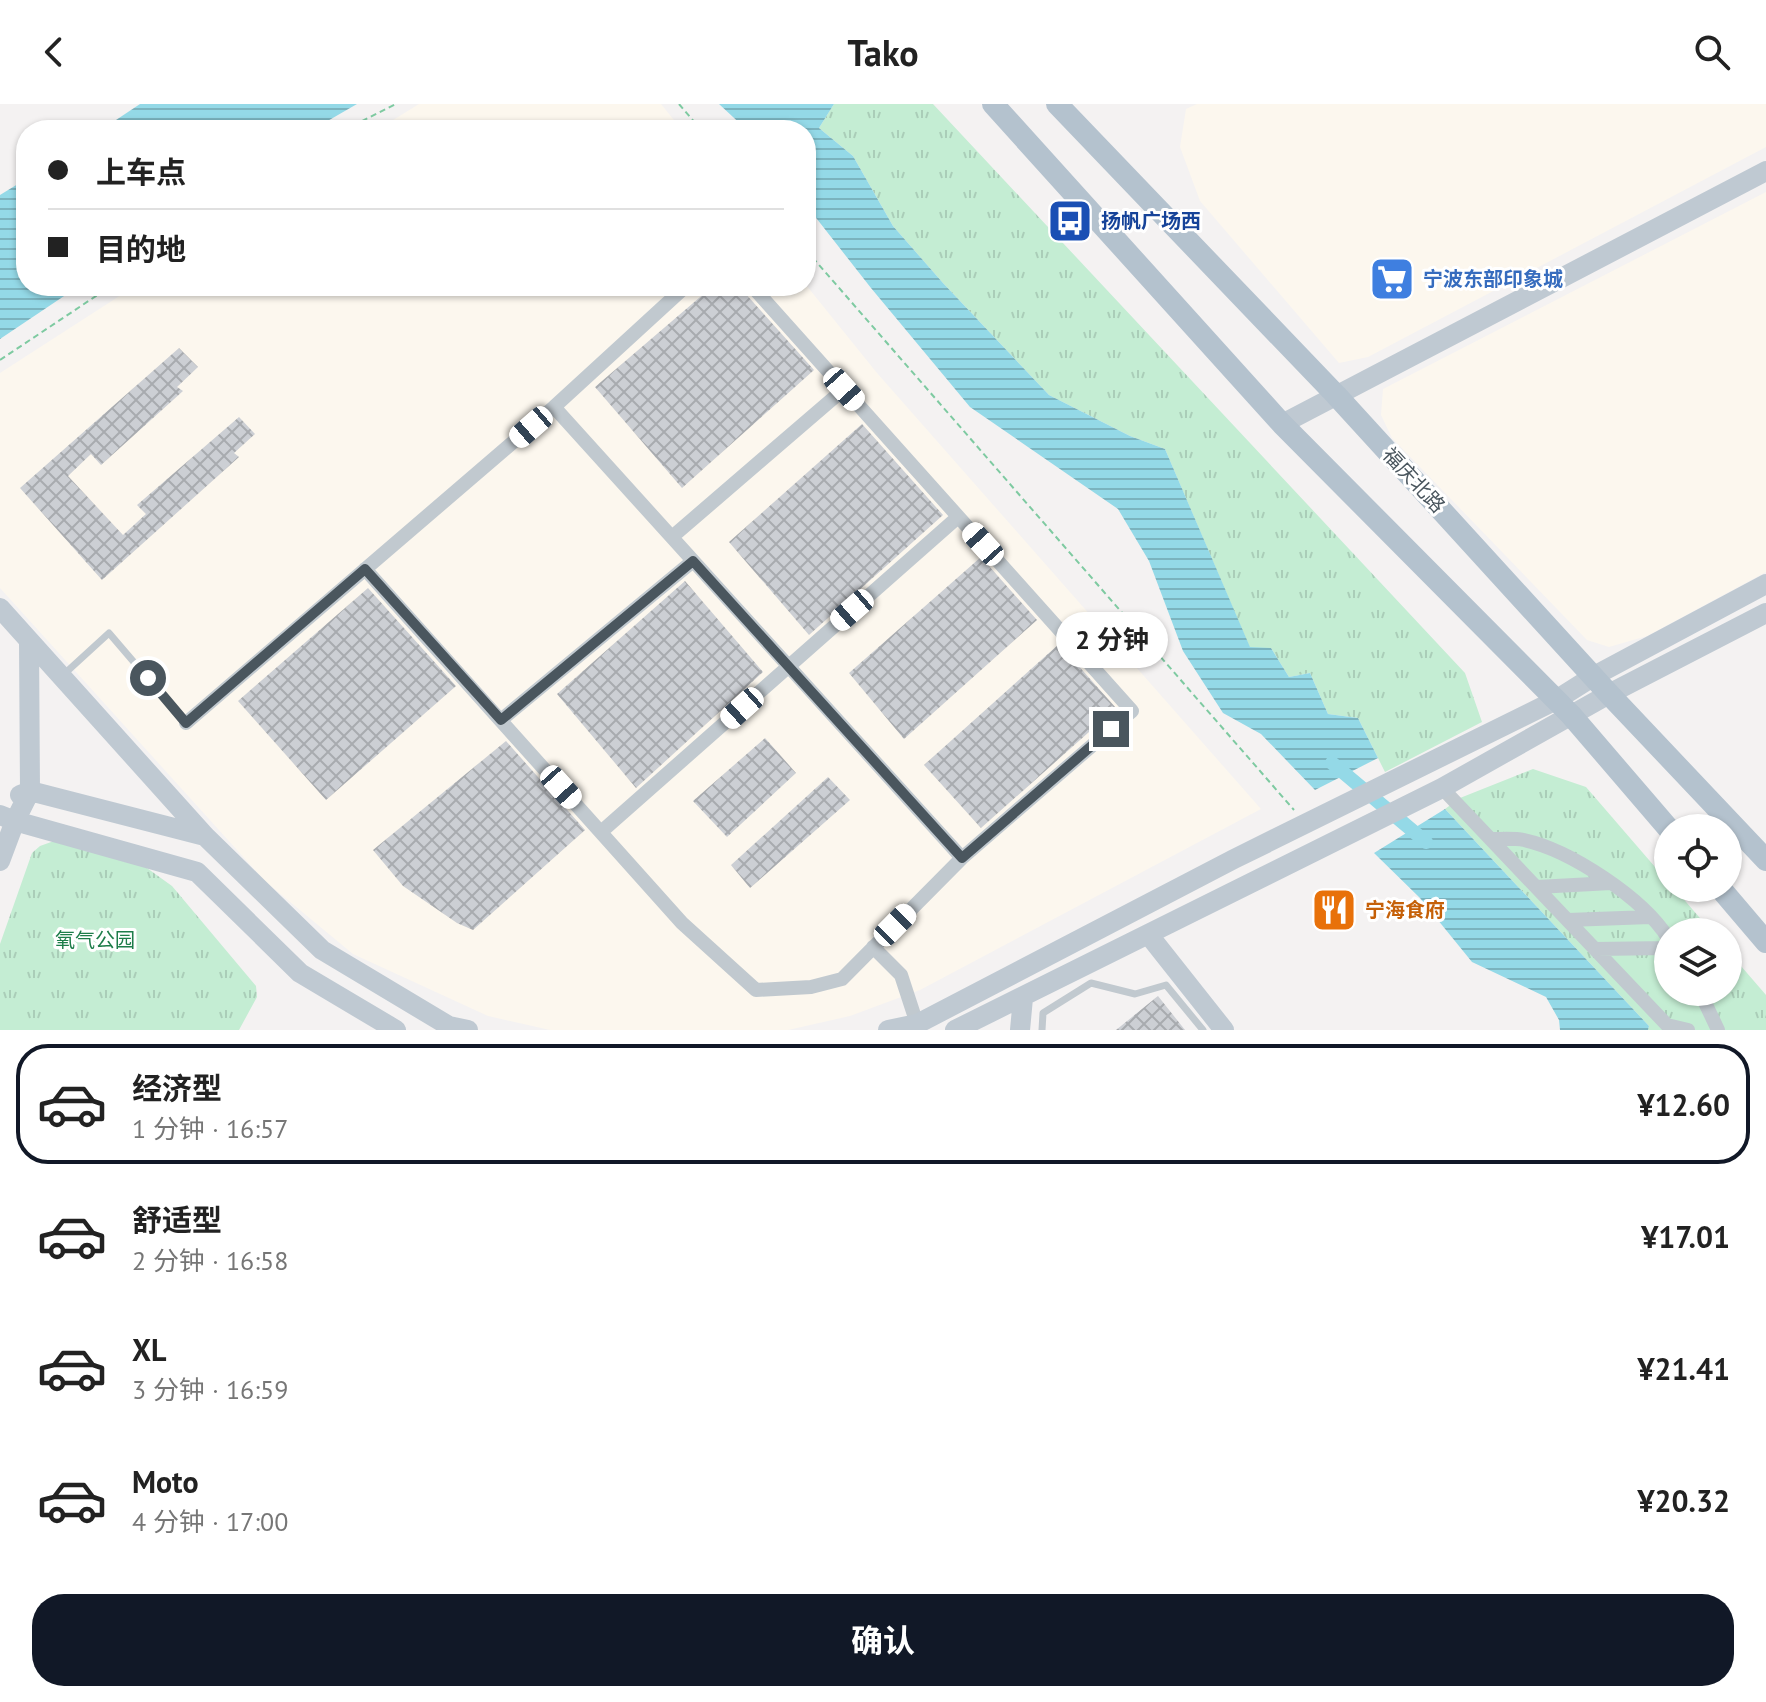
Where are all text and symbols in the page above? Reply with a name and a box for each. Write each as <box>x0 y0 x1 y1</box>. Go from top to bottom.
text: Tako <box>847 29 919 76</box>
icon: back <box>32 30 76 74</box>
icon: search <box>1690 30 1734 74</box>
text: 上车点 <box>96 152 186 191</box>
bus stop icon: 扬帆广场西 <box>1046 197 1094 245</box>
place label: 扬帆广场西 <box>1101 208 1201 234</box>
text: 目的地 <box>96 229 186 268</box>
supermarket icon: 宁波东部印象城 <box>1368 255 1416 303</box>
place label: 宁波东部印象城 <box>1423 266 1563 292</box>
car <box>819 363 869 415</box>
car <box>505 402 557 452</box>
street label: 福庆北路 <box>1377 442 1451 518</box>
car <box>958 518 1008 570</box>
car <box>826 585 878 635</box>
callout: 2 分钟 <box>1055 613 1167 669</box>
text: 2 分钟 <box>1075 623 1149 656</box>
route start <box>130 660 166 696</box>
car <box>716 683 768 733</box>
route end <box>1093 711 1129 747</box>
car <box>536 761 586 813</box>
map controls <box>1654 814 1742 1006</box>
button: locate <box>1654 814 1742 902</box>
restaurant icon: 宁海食府 <box>1310 886 1358 934</box>
place label: 宁海食府 <box>1365 897 1445 923</box>
car <box>870 900 920 950</box>
button: layers <box>1654 918 1742 1006</box>
park label: 氧气公园 <box>55 927 135 953</box>
icon: car <box>36 1068 108 1140</box>
text: 经济型 <box>132 1068 222 1107</box>
text: ¥12.60 <box>1638 1085 1730 1124</box>
text: 1 分钟 · 16:57 <box>132 1112 288 1145</box>
icon: car <box>36 1200 108 1272</box>
text: 舒适型 <box>132 1200 222 1239</box>
text: ¥17.01 <box>1641 1217 1730 1256</box>
text: 2 分钟 · 16:58 <box>132 1244 288 1277</box>
text: XL <box>132 1330 166 1369</box>
icon: car <box>36 1332 108 1404</box>
text: ¥21.41 <box>1638 1349 1730 1388</box>
text: 3 分钟 · 16:59 <box>132 1373 288 1406</box>
text: Moto <box>132 1462 199 1501</box>
icon: car <box>36 1464 108 1536</box>
text: ¥20.32 <box>1638 1481 1730 1520</box>
text: 4 分钟 · 17:00 <box>132 1505 288 1538</box>
button: 确认 <box>32 1594 1734 1686</box>

